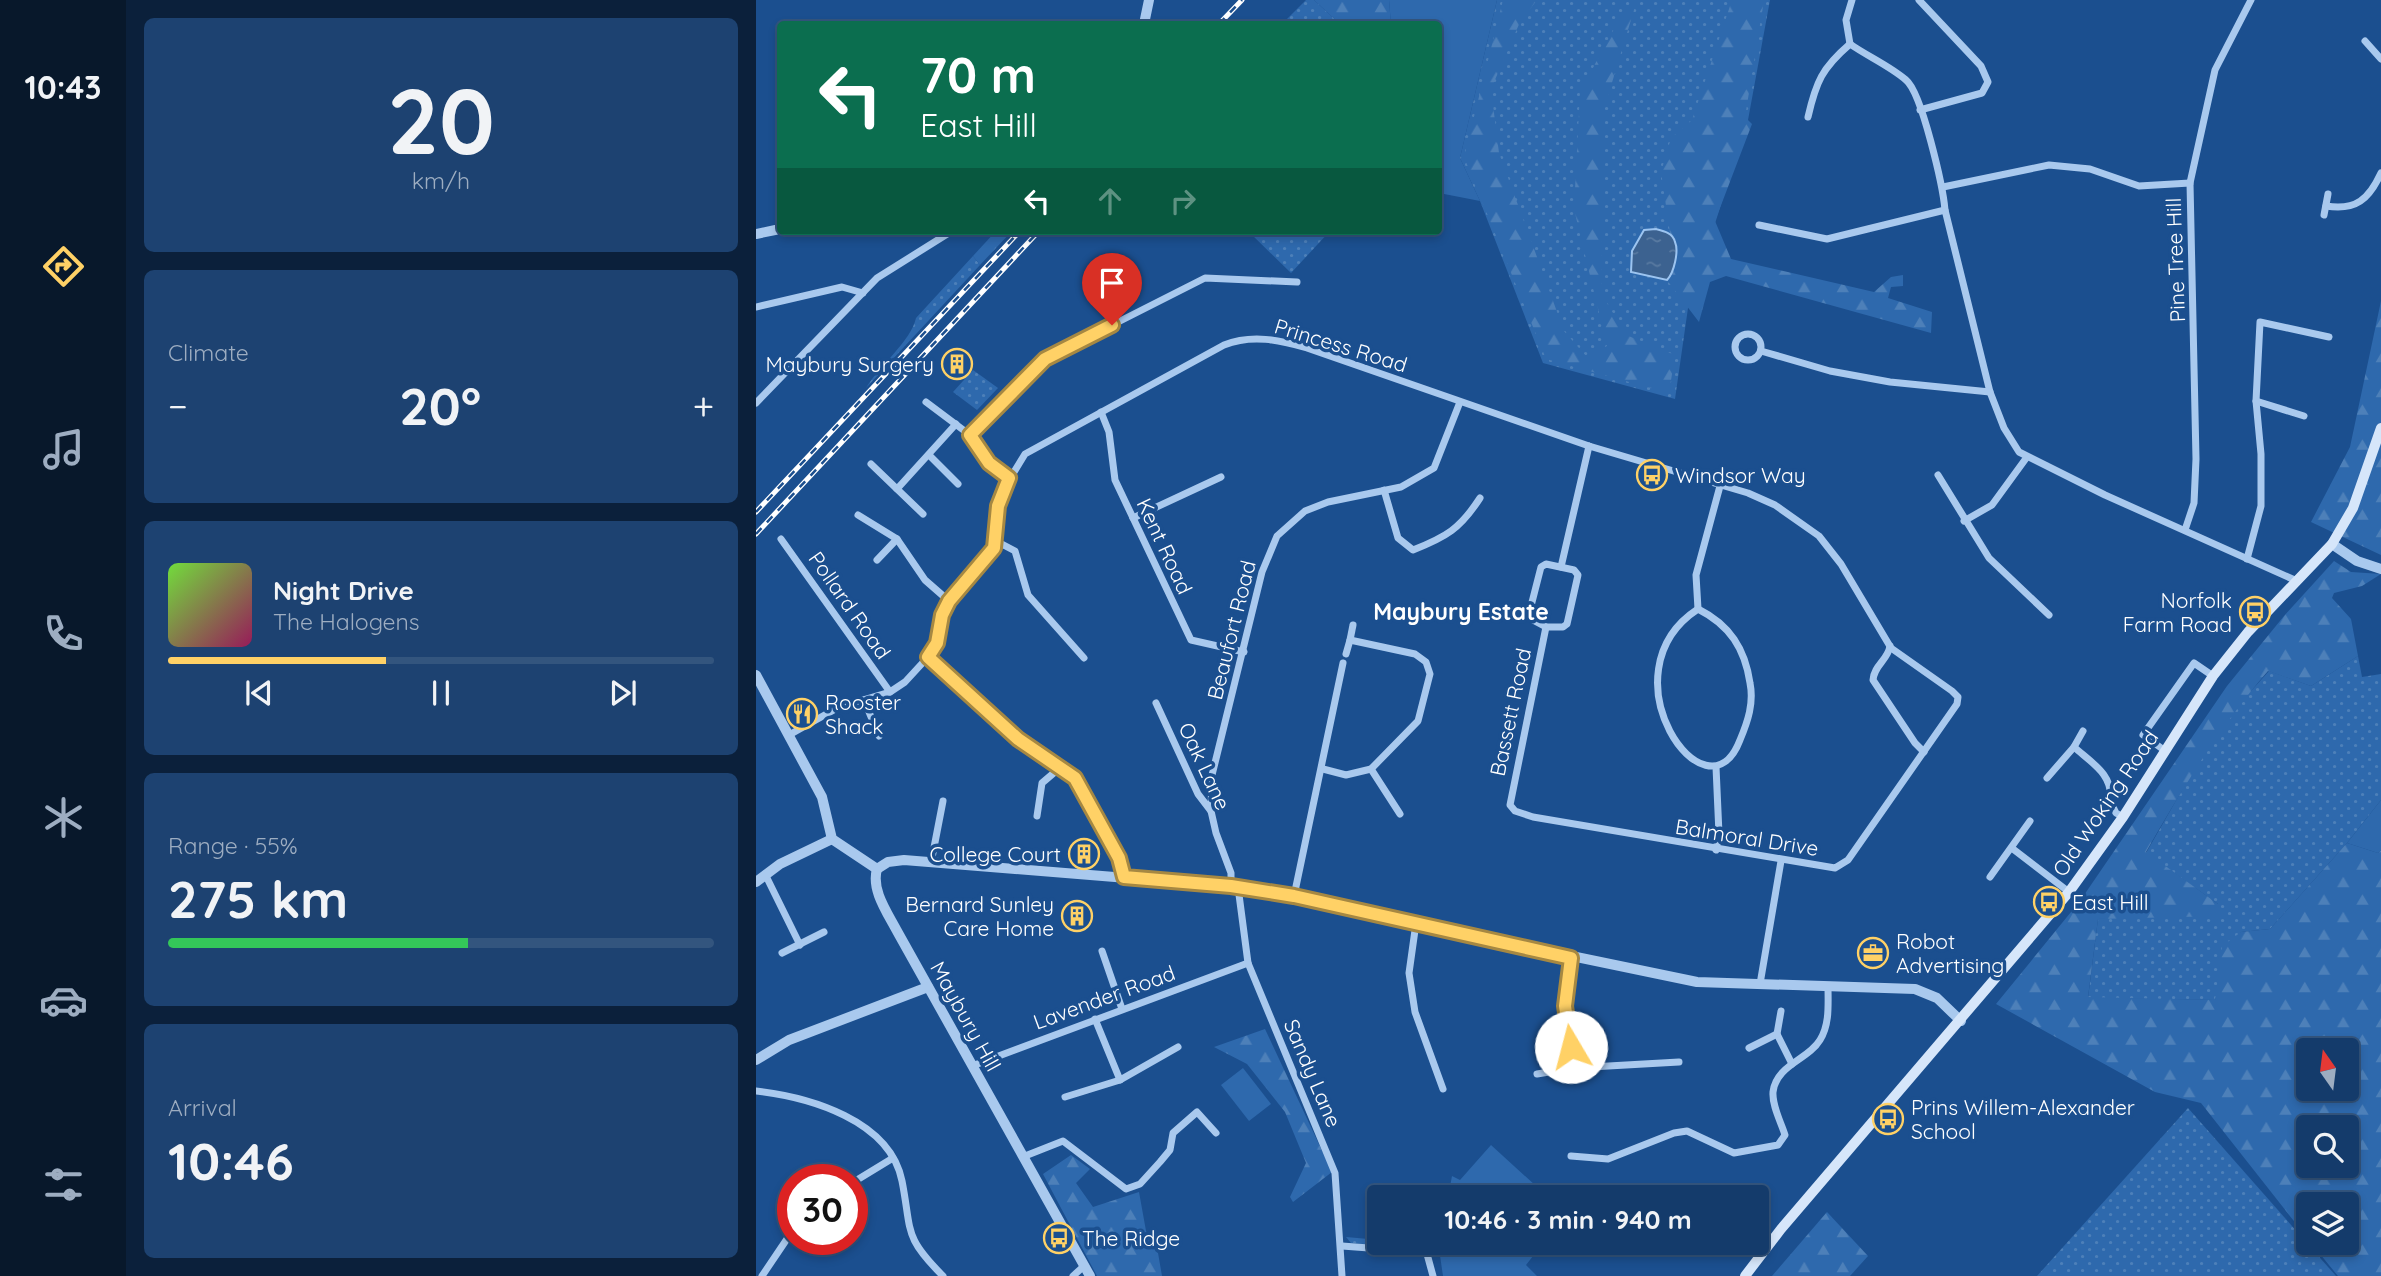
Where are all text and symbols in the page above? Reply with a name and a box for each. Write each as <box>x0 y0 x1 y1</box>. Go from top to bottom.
text: 70 m <box>920 44 1036 105</box>
icon: left <box>805 49 896 140</box>
text: 20 <box>387 63 495 177</box>
text: 10:43 <box>25 67 101 107</box>
text: East Hill <box>920 105 1037 145</box>
text: km/h <box>412 166 470 195</box>
icon: left <box>1018 182 1056 220</box>
icon: ahead <box>1091 182 1129 220</box>
icon: right <box>1164 182 1202 220</box>
street label: Pine Tree Hill <box>2160 197 2190 323</box>
icon: directions <box>39 242 88 291</box>
pin <box>1082 253 1142 325</box>
icon: arrive <box>1093 264 1131 302</box>
street label: Princess Road <box>1271 312 1411 378</box>
text: Climate <box>168 338 249 367</box>
building icon: Maybury Surgery <box>940 347 974 381</box>
place label: Maybury Surgery <box>765 351 934 377</box>
text: 20° <box>399 373 481 438</box>
text: − <box>168 382 188 430</box>
text: + <box>693 382 714 430</box>
icon: music <box>39 425 88 474</box>
bus stop icon: Windsor Way <box>1635 458 1669 492</box>
place label: Windsor Way <box>1675 462 1806 488</box>
street label: Kent Road <box>1132 494 1198 598</box>
street label: Pollard Road <box>803 546 897 664</box>
street label: Beaufort Road <box>1201 558 1261 702</box>
text: Night Drive <box>273 574 414 607</box>
place label: Norfolk Farm Road <box>2123 587 2232 637</box>
bus stop icon: Norfolk Farm Road <box>2238 595 2272 629</box>
district label: Maybury Estate <box>1373 597 1549 626</box>
text: The Halogens <box>273 607 420 636</box>
icon: phone <box>39 609 88 658</box>
street label: Bassett Road <box>1484 646 1536 778</box>
icon: previous <box>240 674 278 712</box>
icon: pause <box>422 674 460 712</box>
icon: next <box>604 674 642 712</box>
place label: Rooster Shack <box>825 689 901 739</box>
restaurant icon: Rooster Shack <box>785 697 819 731</box>
street label: Oak Lane <box>1173 718 1237 814</box>
street label: Old Woking Road <box>2047 725 2163 881</box>
icon: climate <box>39 793 88 842</box>
street label: Balmoral Drive <box>1673 813 1821 861</box>
text: Range · 55% <box>168 831 298 860</box>
building icon: College Court <box>1067 837 1101 871</box>
place label: College Court <box>930 841 1061 867</box>
text: 275 km <box>168 866 348 931</box>
bus stop icon: East Hill <box>2032 885 2066 919</box>
place label: East Hill <box>2072 889 2149 915</box>
place label: Bernard Sunley Care Home <box>905 891 1054 941</box>
building icon: Bernard Sunley Care Home <box>1060 899 1094 933</box>
place label: Robot Advertising <box>1896 928 2004 978</box>
office icon: Robot Advertising <box>1856 936 1890 970</box>
street label: Maybury Hill <box>925 956 1007 1076</box>
street label: Lavender Road <box>1029 959 1179 1035</box>
icon: car <box>39 976 88 1025</box>
position arrow <box>1534 1010 1608 1084</box>
street label: Sandy Lane <box>1279 1015 1347 1131</box>
north arrow <box>2296 1038 2359 1101</box>
map controls <box>2296 1038 2359 1255</box>
text: Arrival <box>168 1093 237 1122</box>
place label: Prins Willem-Alexander School <box>1911 1094 2135 1144</box>
bus stop icon: Prins Willem-Alexander School <box>1871 1102 1905 1136</box>
button: search <box>2296 1115 2359 1178</box>
text: 10:46 <box>168 1128 294 1193</box>
icon: filters <box>39 1160 88 1209</box>
speed limit sign: 30 <box>777 1164 868 1255</box>
button: layers <box>2296 1192 2359 1255</box>
text: 10:46 · 3 min · 940 m <box>1444 1203 1692 1236</box>
bus stop icon: The Ridge <box>1042 1221 1076 1255</box>
place label: The Ridge <box>1082 1225 1180 1251</box>

